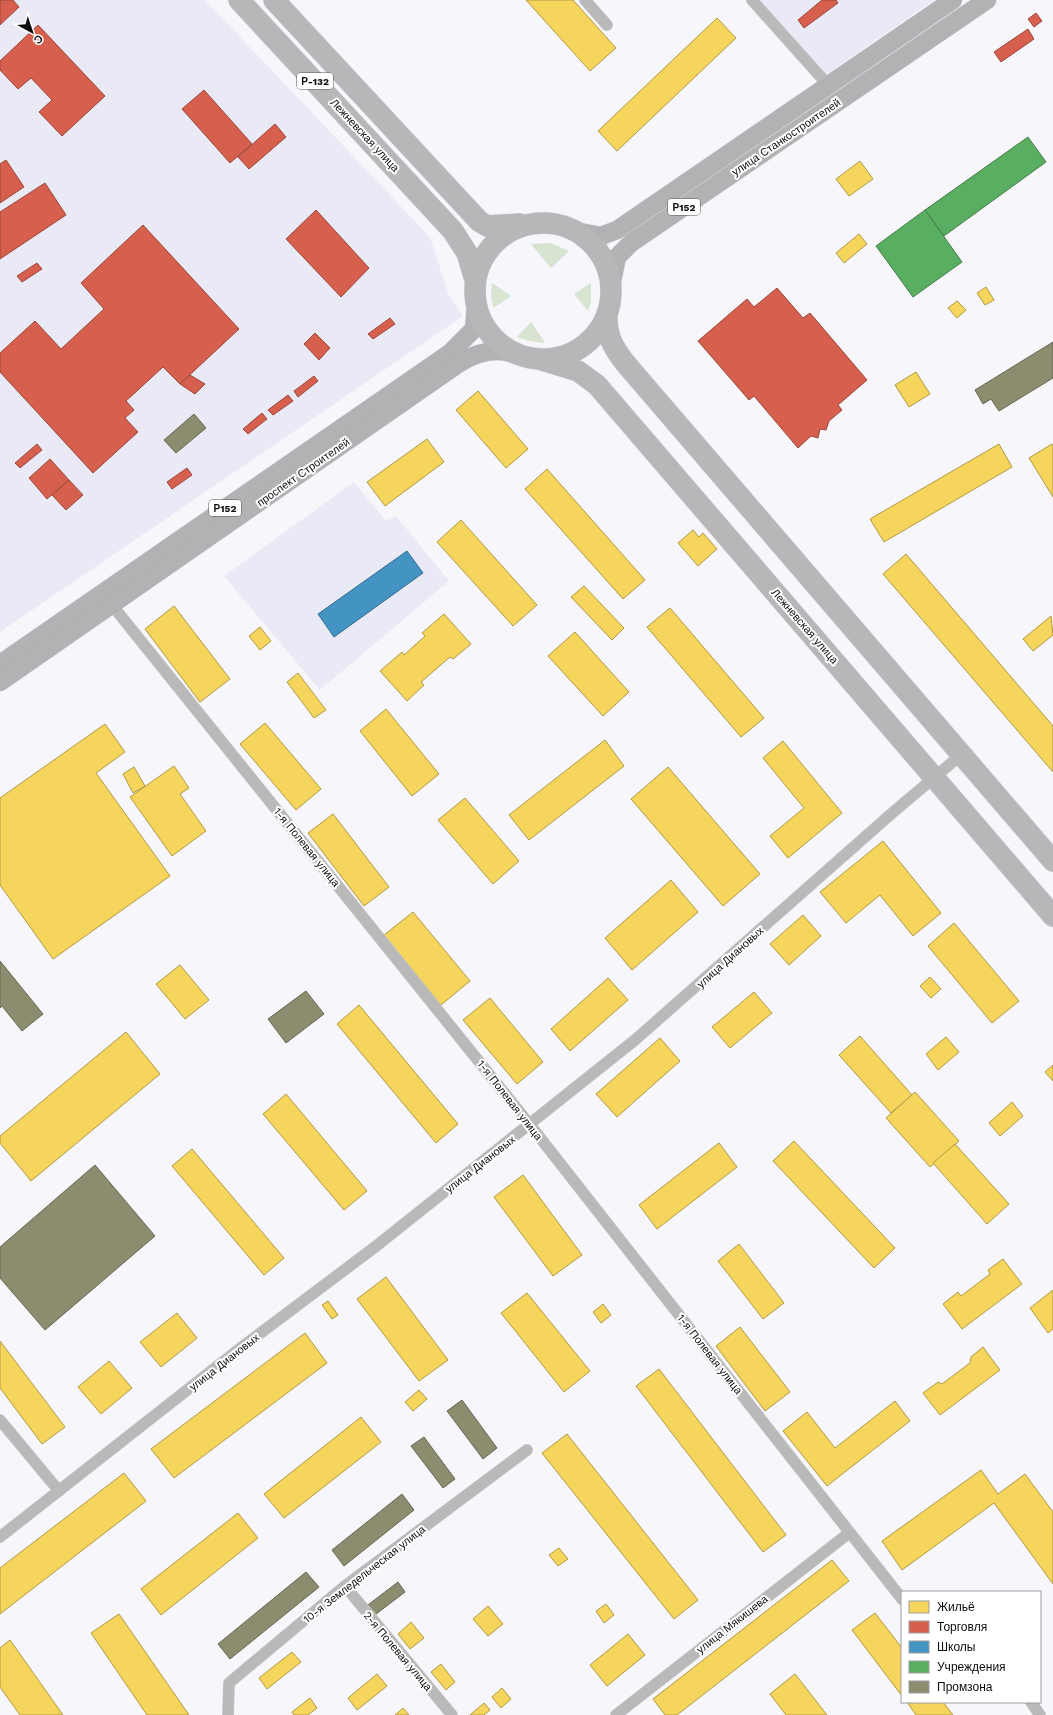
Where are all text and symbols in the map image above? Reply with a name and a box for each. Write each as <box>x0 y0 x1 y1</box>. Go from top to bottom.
north arrow <box>12 12 52 52</box>
text: С <box>31 32 45 47</box>
road number: Р-132 <box>297 73 333 89</box>
street label: Лежневская улица <box>327 96 402 175</box>
street label: улица Станкостроителей <box>729 96 843 179</box>
road number: Р152 <box>668 199 700 215</box>
street label: проспект Строителей <box>254 435 352 509</box>
road number: Р152 <box>209 500 241 516</box>
street label: Лежневская улица <box>769 586 841 667</box>
street label: 1-я Полевая улица <box>271 805 343 890</box>
street label: улица Диановых <box>694 924 767 991</box>
street label: 1-я Полевая улица <box>474 1058 545 1144</box>
street label: улица Диановых <box>443 1133 518 1196</box>
street label: 1-я Полевая улица <box>674 1312 745 1398</box>
street label: улица Диановых <box>187 1331 262 1394</box>
street label: 10-я Земледельческая улица <box>301 1522 429 1626</box>
legend <box>901 1591 1041 1703</box>
street label: улица Мякишева <box>694 1592 771 1656</box>
text: Жильё <box>937 1600 975 1614</box>
street label: 2-я Полевая улица <box>361 1609 435 1694</box>
text: Торговля <box>937 1620 987 1634</box>
text: Школы <box>937 1640 975 1654</box>
text: Учреждения <box>937 1660 1006 1674</box>
text: Промзона <box>937 1680 993 1694</box>

